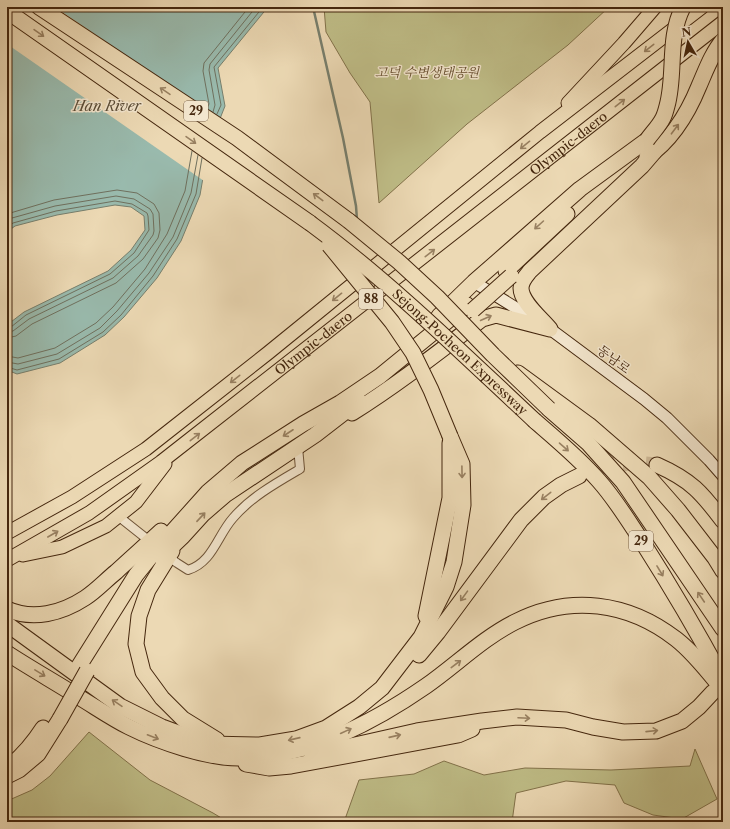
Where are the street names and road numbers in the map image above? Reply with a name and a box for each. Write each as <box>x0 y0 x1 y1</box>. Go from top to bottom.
road number: 29 <box>184 101 208 121</box>
street label: Olympic-daero <box>526 108 610 178</box>
street label: Sejong-Pocheon Expressway <box>389 285 532 419</box>
road number: 88 <box>359 289 383 309</box>
street label: Olympic-daero <box>271 308 355 378</box>
street label: 동남로 <box>594 341 634 377</box>
road number: 29 <box>629 531 653 551</box>

